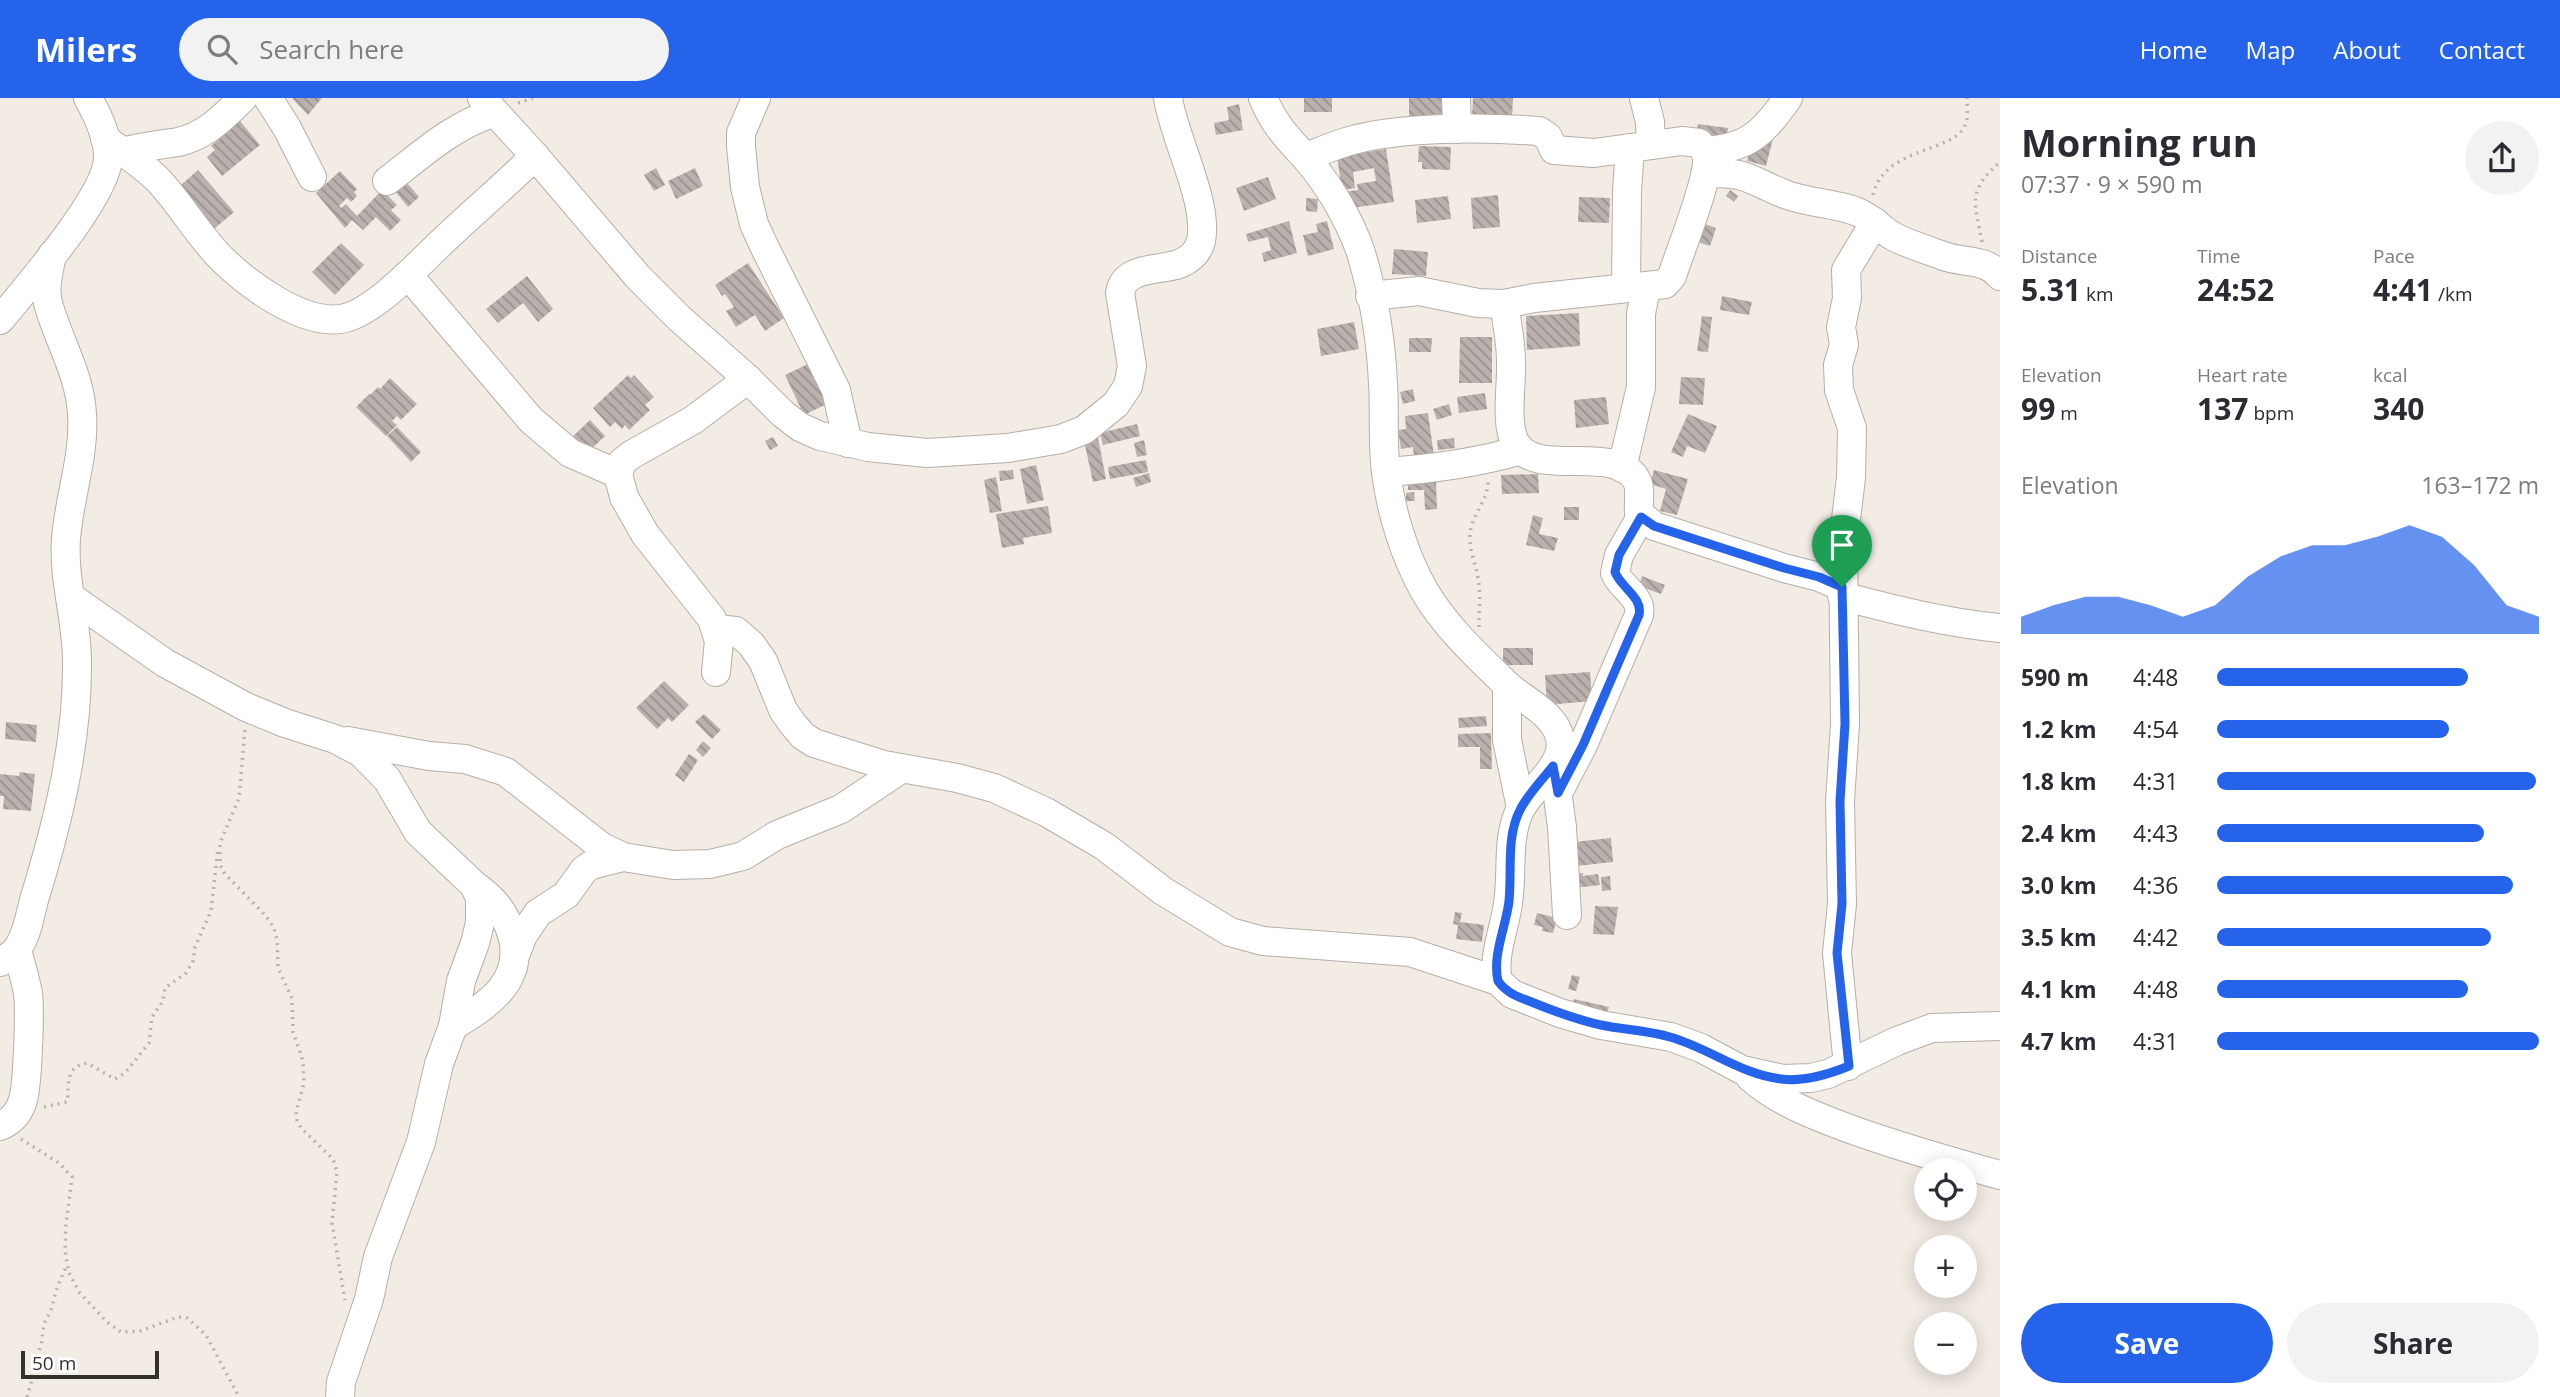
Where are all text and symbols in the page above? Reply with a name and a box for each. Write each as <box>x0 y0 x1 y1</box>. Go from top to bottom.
search box <box>179 18 669 81</box>
text: Milers <box>35 27 137 72</box>
icon: search <box>203 30 241 68</box>
text: Search here <box>259 31 404 67</box>
text: Home <box>2140 33 2208 66</box>
text: Map <box>2246 33 2295 66</box>
text: About <box>2333 33 2401 66</box>
text: Contact <box>2439 33 2525 66</box>
text: Morning run <box>2021 116 2258 168</box>
button: share <box>2465 121 2539 195</box>
text: 07:37 · 9 × 590 m <box>2021 168 2203 200</box>
text: Distance <box>2021 243 2097 269</box>
text: Time <box>2197 243 2241 269</box>
text: Pace <box>2373 243 2415 269</box>
text: 5.31 <box>2021 269 2081 310</box>
text: 24:52 <box>2197 269 2274 310</box>
text: 4:41 <box>2373 269 2433 310</box>
text: km <box>2081 281 2114 307</box>
text: /km <box>2433 281 2473 307</box>
text: Elevation <box>2021 362 2102 388</box>
text: Heart rate <box>2197 362 2287 388</box>
text: kcal <box>2373 362 2407 388</box>
text: 99 <box>2021 388 2055 429</box>
text: 137 <box>2197 388 2248 429</box>
text: 340 <box>2373 388 2424 429</box>
text: m <box>2055 400 2078 426</box>
text: bpm <box>2248 400 2294 426</box>
text: Elevation <box>2021 469 2119 501</box>
text: 163–172 m <box>2421 469 2539 501</box>
pin <box>1812 515 1872 587</box>
icon: arrive <box>1823 526 1861 564</box>
text: 590 m <box>2021 661 2089 693</box>
text: 4:48 <box>2133 661 2179 693</box>
text: 1.2 km <box>2021 713 2097 745</box>
text: 4:54 <box>2133 713 2179 745</box>
text: 1.8 km <box>2021 765 2097 797</box>
text: 4:31 <box>2133 765 2179 797</box>
text: 2.4 km <box>2021 817 2097 849</box>
text: 4:43 <box>2133 817 2179 849</box>
text: 3.0 km <box>2021 869 2097 901</box>
text: 4:36 <box>2133 869 2179 901</box>
text: 3.5 km <box>2021 921 2097 953</box>
text: 4:42 <box>2133 921 2179 953</box>
text: 4.1 km <box>2021 973 2097 1005</box>
text: 4:48 <box>2133 973 2179 1005</box>
text: 4.7 km <box>2021 1025 2097 1057</box>
text: 4:31 <box>2133 1025 2179 1057</box>
map controls <box>1914 1158 1977 1375</box>
button: locate <box>1914 1158 1977 1221</box>
button: + <box>1914 1235 1977 1298</box>
button: Save <box>2021 1303 2273 1383</box>
button: Share <box>2287 1303 2539 1383</box>
button: − <box>1914 1312 1977 1375</box>
scale bar <box>21 1348 159 1380</box>
text: 50 m <box>32 1350 76 1376</box>

